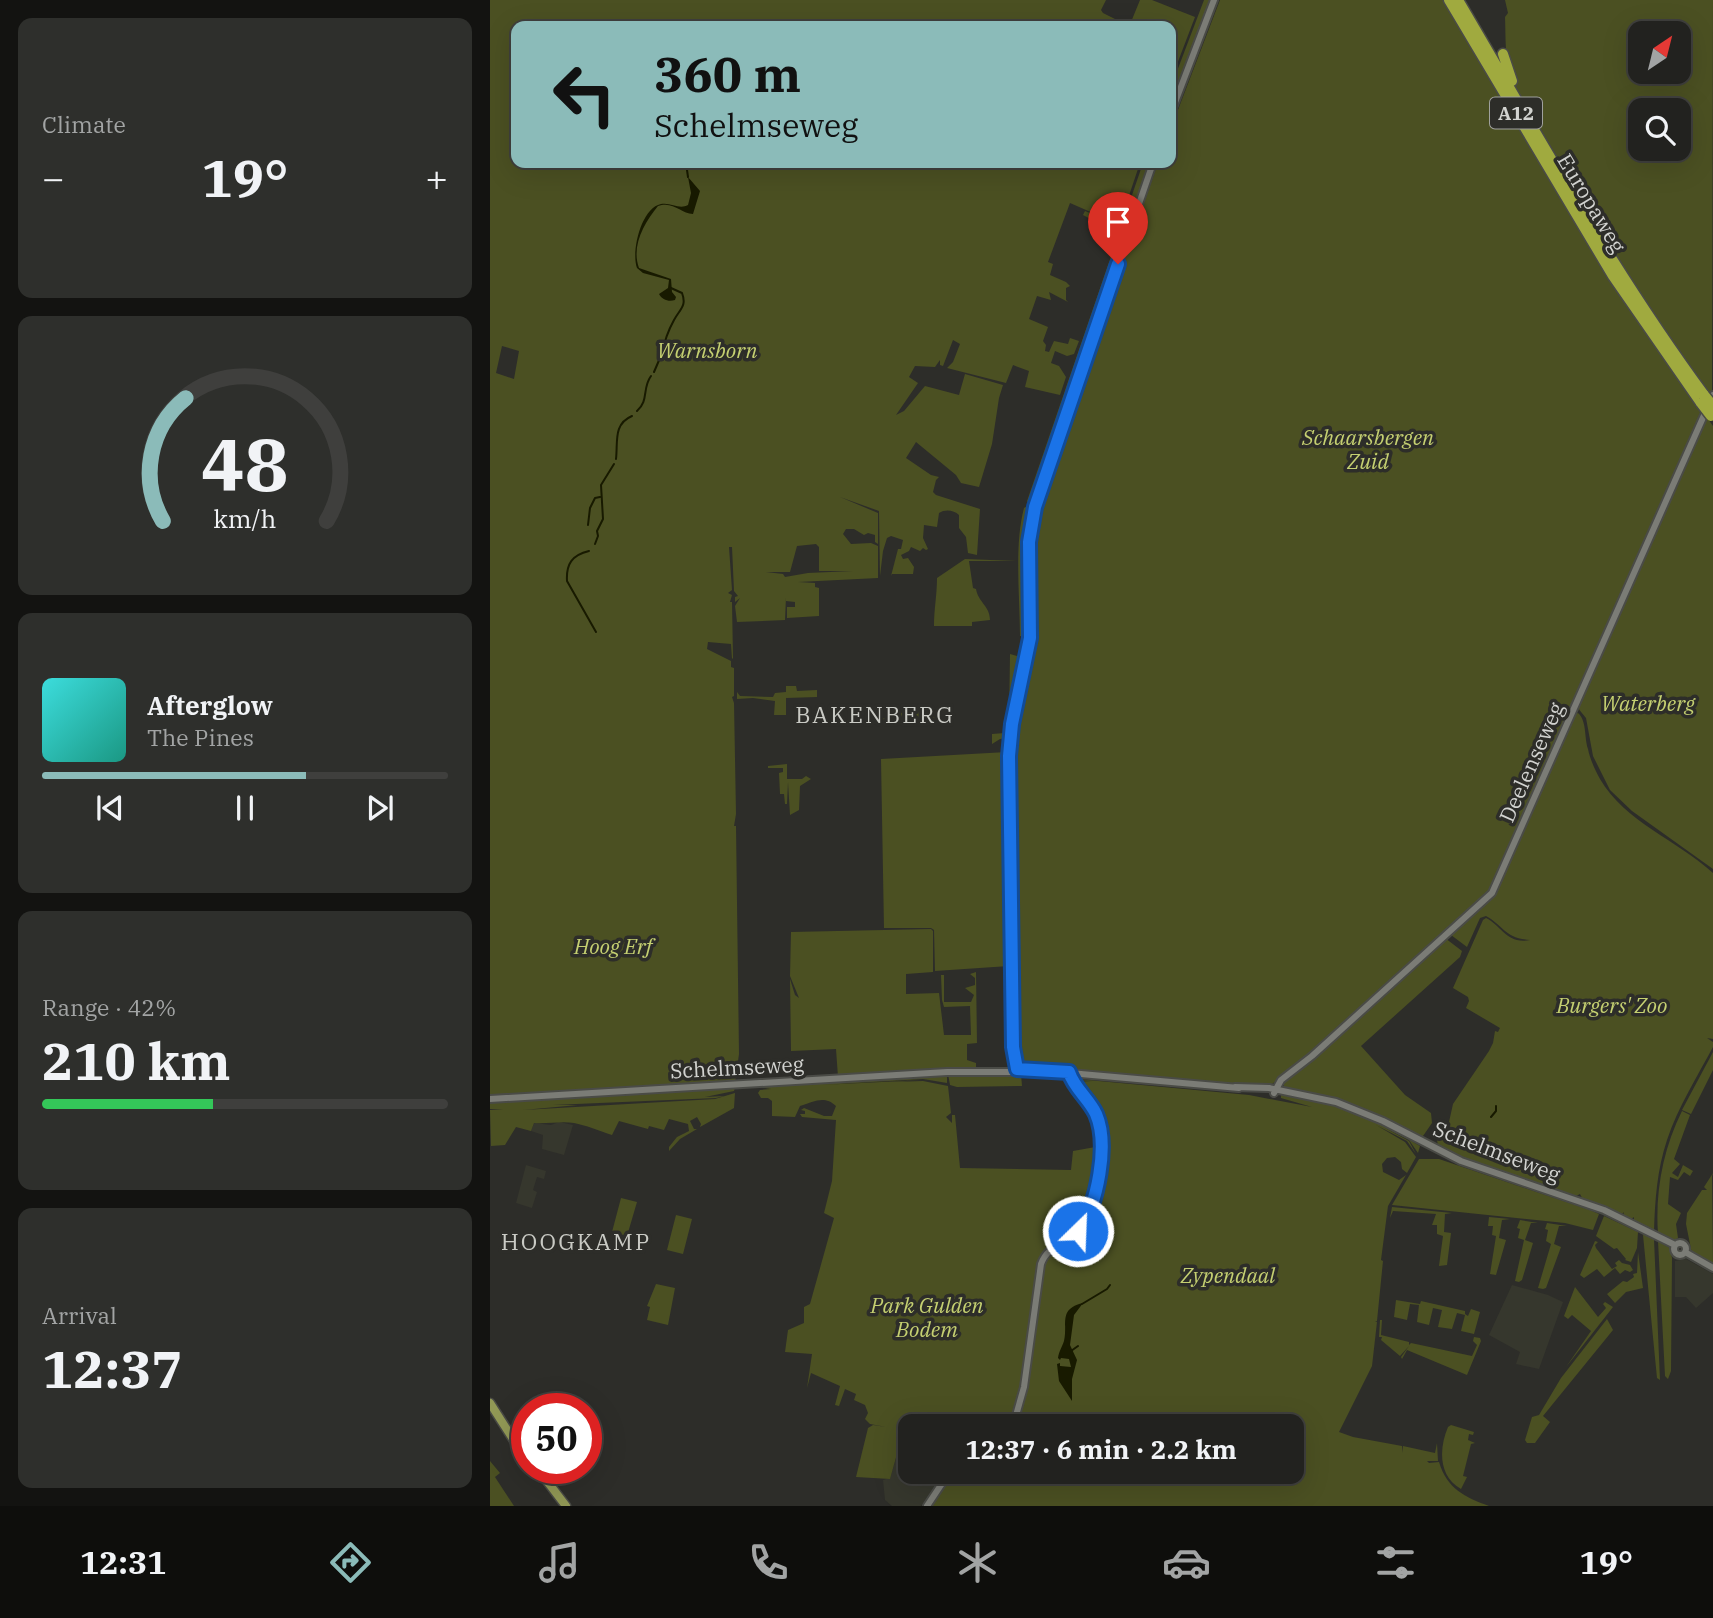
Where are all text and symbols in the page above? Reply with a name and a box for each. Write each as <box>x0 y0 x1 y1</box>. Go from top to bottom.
north arrow <box>1628 21 1690 84</box>
map controls <box>1628 21 1691 161</box>
text: 360 m <box>654 42 801 105</box>
icon: left <box>539 49 630 140</box>
road number: A12 <box>1490 97 1542 128</box>
button: search <box>1628 98 1691 161</box>
text: Schelmseweg <box>654 104 859 146</box>
text: Climate <box>42 109 126 139</box>
text: 19° <box>202 144 288 211</box>
street label: Europaweg <box>1551 148 1633 258</box>
text: − <box>42 153 65 202</box>
text: + <box>425 153 448 202</box>
pin <box>1088 192 1148 264</box>
icon: arrive <box>1099 203 1137 241</box>
park label: Warnsborn <box>657 336 757 364</box>
text: 48 <box>201 417 289 512</box>
park label: Schaarsbergen Zuid <box>1301 423 1434 475</box>
text: km/h <box>213 502 277 535</box>
text: Afterglow <box>147 688 273 722</box>
park label: Waterberg <box>1601 689 1696 717</box>
street label: Deelenseweg <box>1492 697 1570 826</box>
district label: BAKENBERG <box>795 699 955 729</box>
text: The Pines <box>147 722 254 752</box>
icon: previous <box>91 789 129 827</box>
icon: pause <box>226 789 264 827</box>
icon: next <box>361 789 399 827</box>
park label: Hoog Erf <box>573 932 656 960</box>
park label: Burgers' Zoo <box>1556 991 1667 1019</box>
text: Range · 42% <box>42 992 176 1022</box>
text: 210 km <box>42 1027 231 1094</box>
street label: Schelmseweg <box>669 1049 805 1084</box>
street label: Schelmseweg <box>1429 1114 1565 1188</box>
position arrow <box>1041 1194 1115 1268</box>
district label: HOOGKAMP <box>501 1226 651 1256</box>
park label: Zypendaal <box>1180 1261 1276 1289</box>
park label: Park Gulden Bodem <box>870 1291 984 1343</box>
text: Arrival <box>42 1300 117 1330</box>
text: 12:37 <box>42 1335 183 1402</box>
speed limit sign: 50 <box>511 1393 602 1484</box>
text: 12:37 · 6 min · 2.2 km <box>965 1432 1237 1466</box>
icon: directions <box>326 1538 375 1587</box>
icon: music <box>535 1538 584 1587</box>
icon: phone <box>744 1538 793 1587</box>
icon: climate <box>953 1538 1002 1587</box>
icon: car <box>1162 1538 1211 1587</box>
icon: filters <box>1371 1538 1420 1587</box>
text: 12:31 <box>80 1541 166 1583</box>
text: 19° <box>1580 1541 1633 1583</box>

